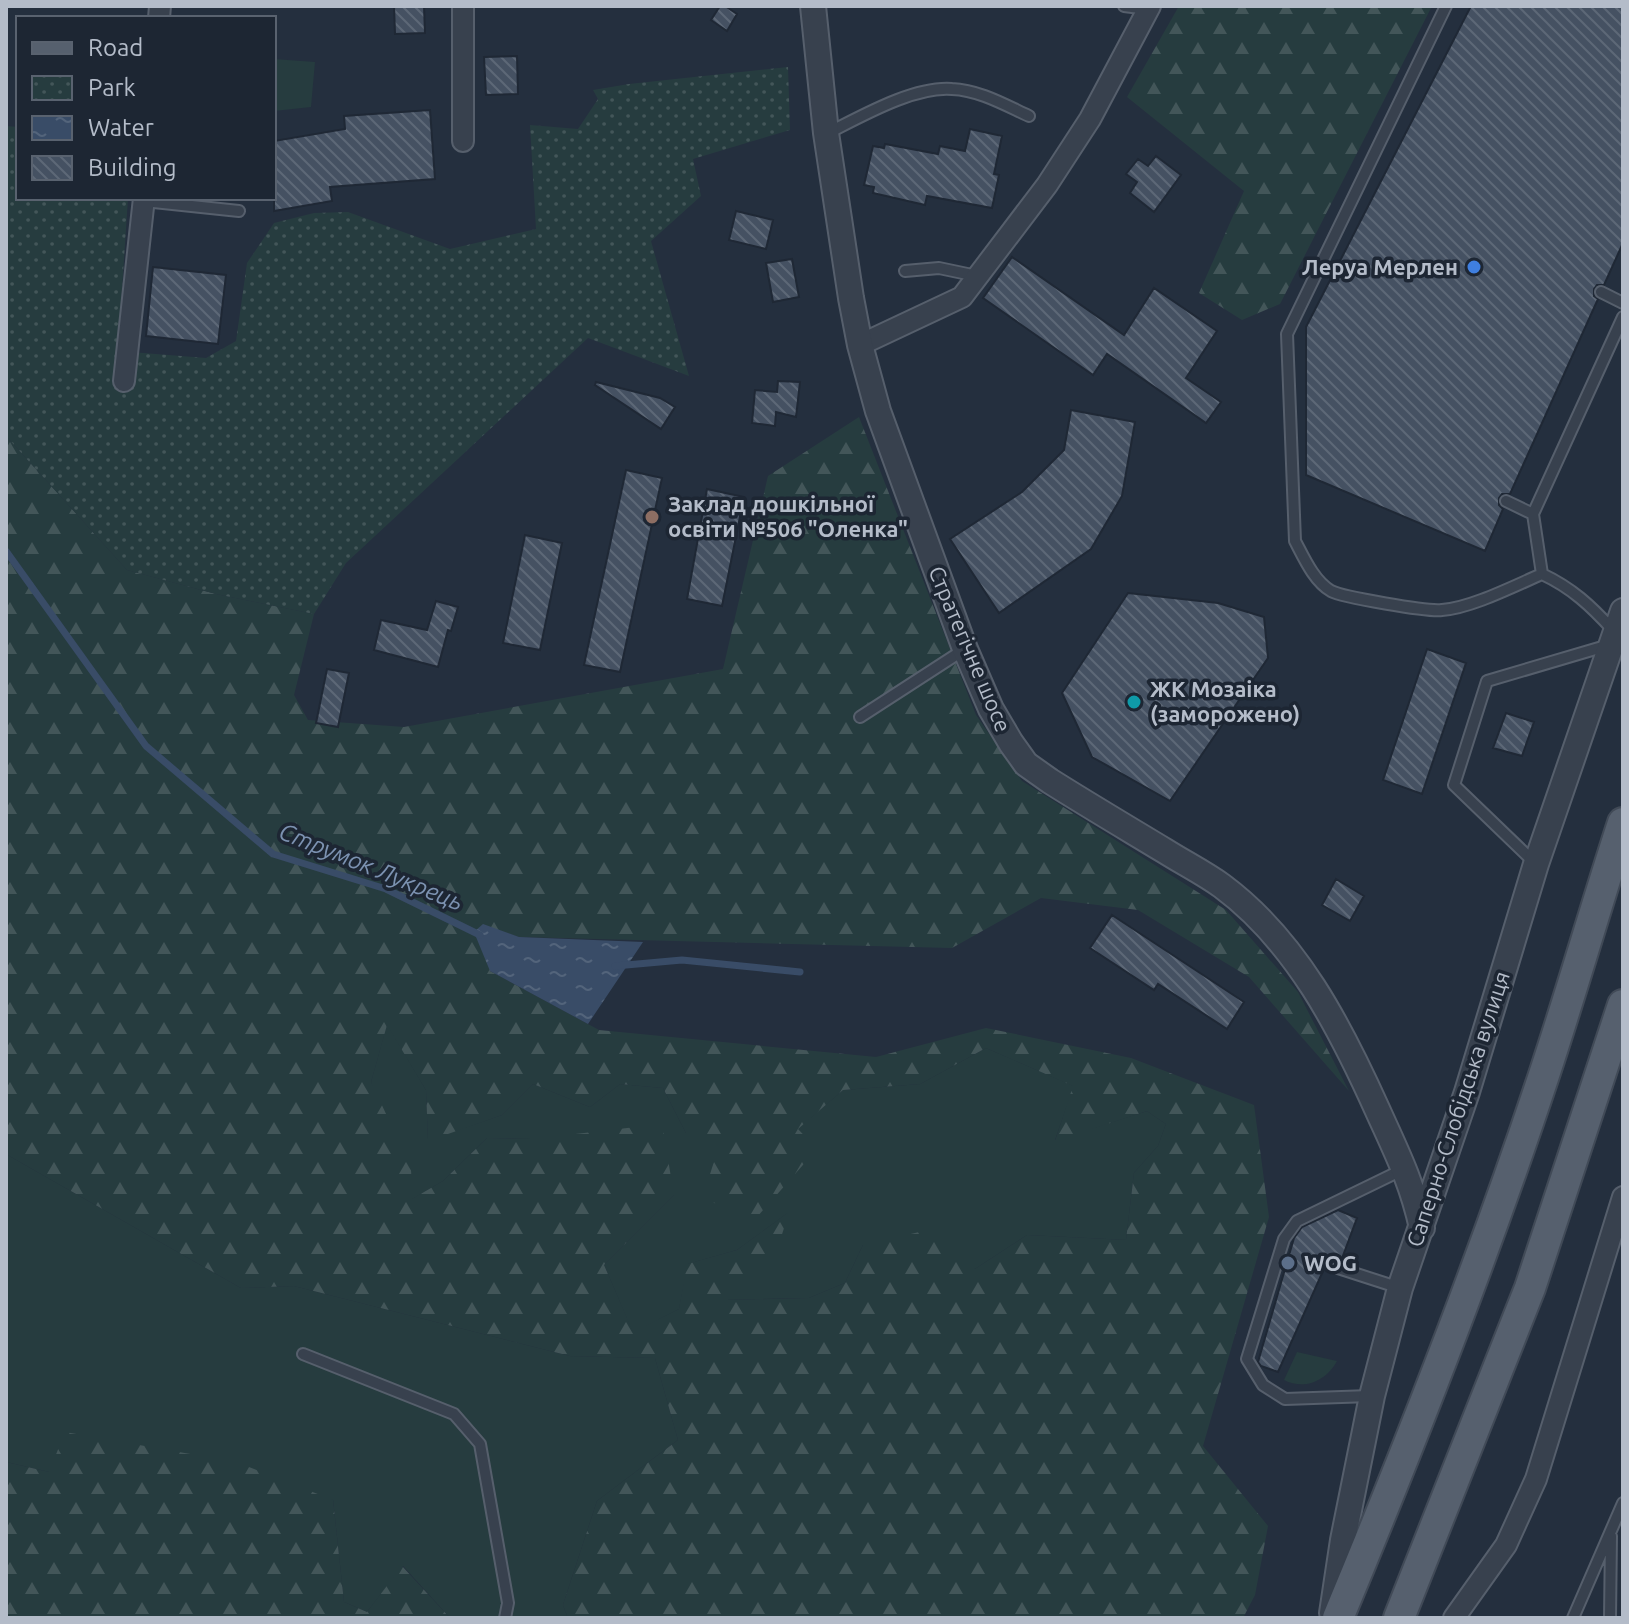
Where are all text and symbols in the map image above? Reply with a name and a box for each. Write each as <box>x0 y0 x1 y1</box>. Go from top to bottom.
legend <box>16 16 276 200</box>
text: Road <box>88 34 143 61</box>
text: Park <box>88 74 136 101</box>
text: Water <box>88 114 154 141</box>
text: Building <box>88 154 176 181</box>
place label: Леруа Мерлен <box>1302 254 1458 279</box>
marker: Леруа Мерлен <box>1465 258 1483 276</box>
place label: Заклад дошкільної освіти №506 "Оленка" <box>668 491 908 541</box>
marker: Заклад дошкільної освіти №506 "Оленка" <box>643 508 661 526</box>
street label: Стратегічне шосе <box>924 562 1017 736</box>
place label: ЖК Мозаіка (заморожено) <box>1150 676 1300 727</box>
marker: ЖК Мозаіка (заморожено) <box>1125 693 1143 711</box>
water label: Струмок Лукрець <box>275 817 467 916</box>
street label: Саперно-Слобідська вулиця <box>1401 968 1514 1250</box>
place label: WOG <box>1304 1250 1357 1275</box>
marker: WOG <box>1279 1254 1297 1272</box>

